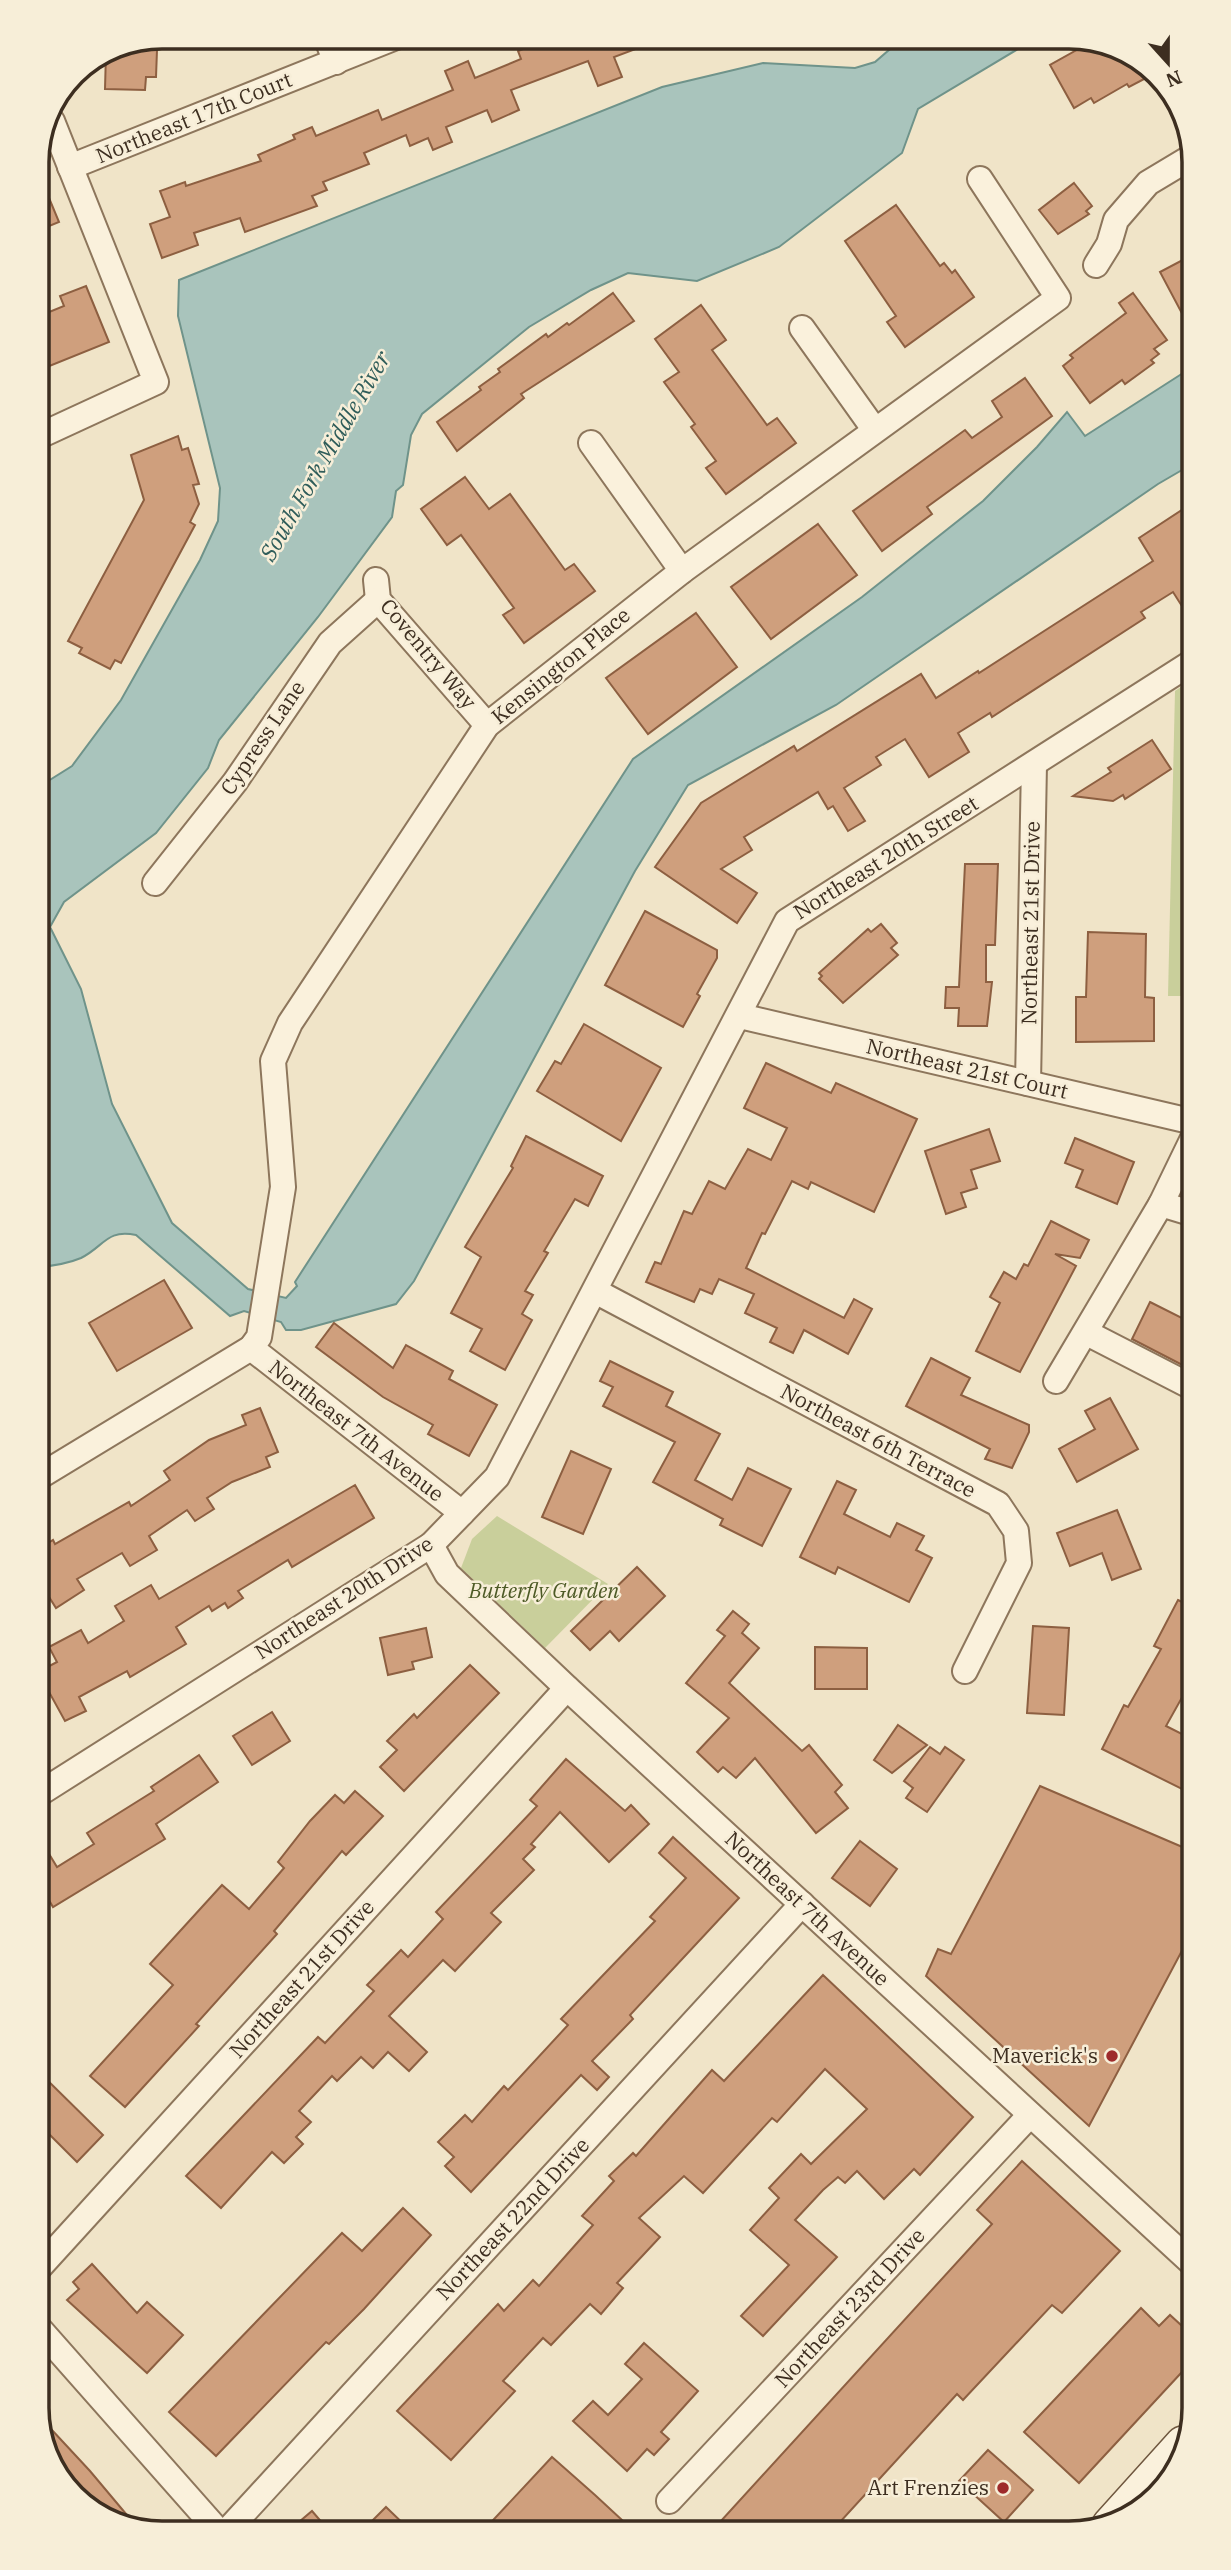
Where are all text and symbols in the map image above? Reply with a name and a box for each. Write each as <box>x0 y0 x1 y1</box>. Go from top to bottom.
north arrow <box>1133 28 1203 98</box>
street label: Northeast 17th Court <box>91 65 296 169</box>
text: N <box>1163 65 1185 93</box>
water label: South Fork Middle River <box>251 345 397 567</box>
street label: Coventry Way <box>374 592 484 715</box>
street label: Kensington Place <box>485 601 636 730</box>
street label: Cypress Lane <box>214 675 311 800</box>
street label: Northeast 20th Street <box>788 789 983 925</box>
street label: Northeast 21st Drive <box>1014 821 1046 1025</box>
street label: Northeast 21st Court <box>864 1031 1071 1105</box>
street label: Northeast 7th Avenue <box>263 1353 450 1507</box>
street label: Northeast 6th Terrace <box>776 1377 981 1504</box>
street label: Northeast 20th Drive <box>249 1529 438 1665</box>
park label: Butterfly Garden <box>468 1576 619 1604</box>
street label: Northeast 7th Avenue <box>719 1825 896 1992</box>
street label: Northeast 21st Drive <box>223 1893 380 2064</box>
place label: Maverick's <box>992 2041 1098 2069</box>
marker: Maverick's <box>1104 2048 1120 2064</box>
street label: Northeast 22nd Drive <box>430 2131 595 2306</box>
street label: Northeast 23rd Drive <box>768 2221 931 2393</box>
place label: Art Frenzies <box>867 2473 989 2501</box>
marker: Art Frenzies <box>995 2480 1011 2496</box>

